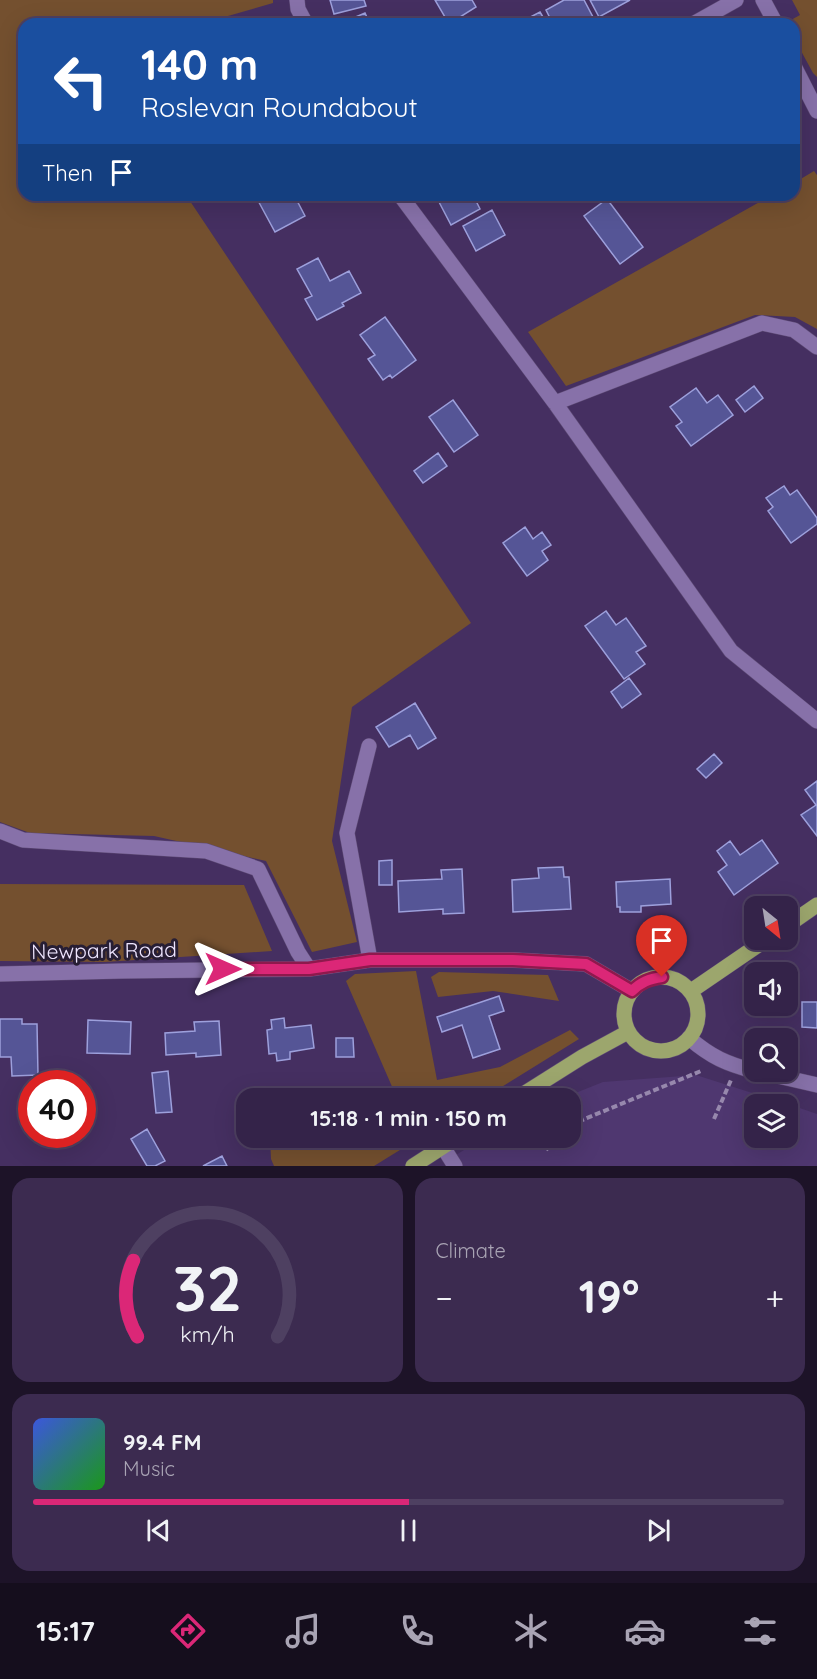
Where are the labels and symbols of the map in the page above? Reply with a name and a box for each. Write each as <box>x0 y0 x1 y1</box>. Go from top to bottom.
north arrow <box>744 896 798 950</box>
pin <box>636 915 687 977</box>
street label: Newpark Road <box>31 936 177 964</box>
position arrow <box>191 937 255 1001</box>
speed limit sign: 40 <box>18 1070 96 1148</box>

